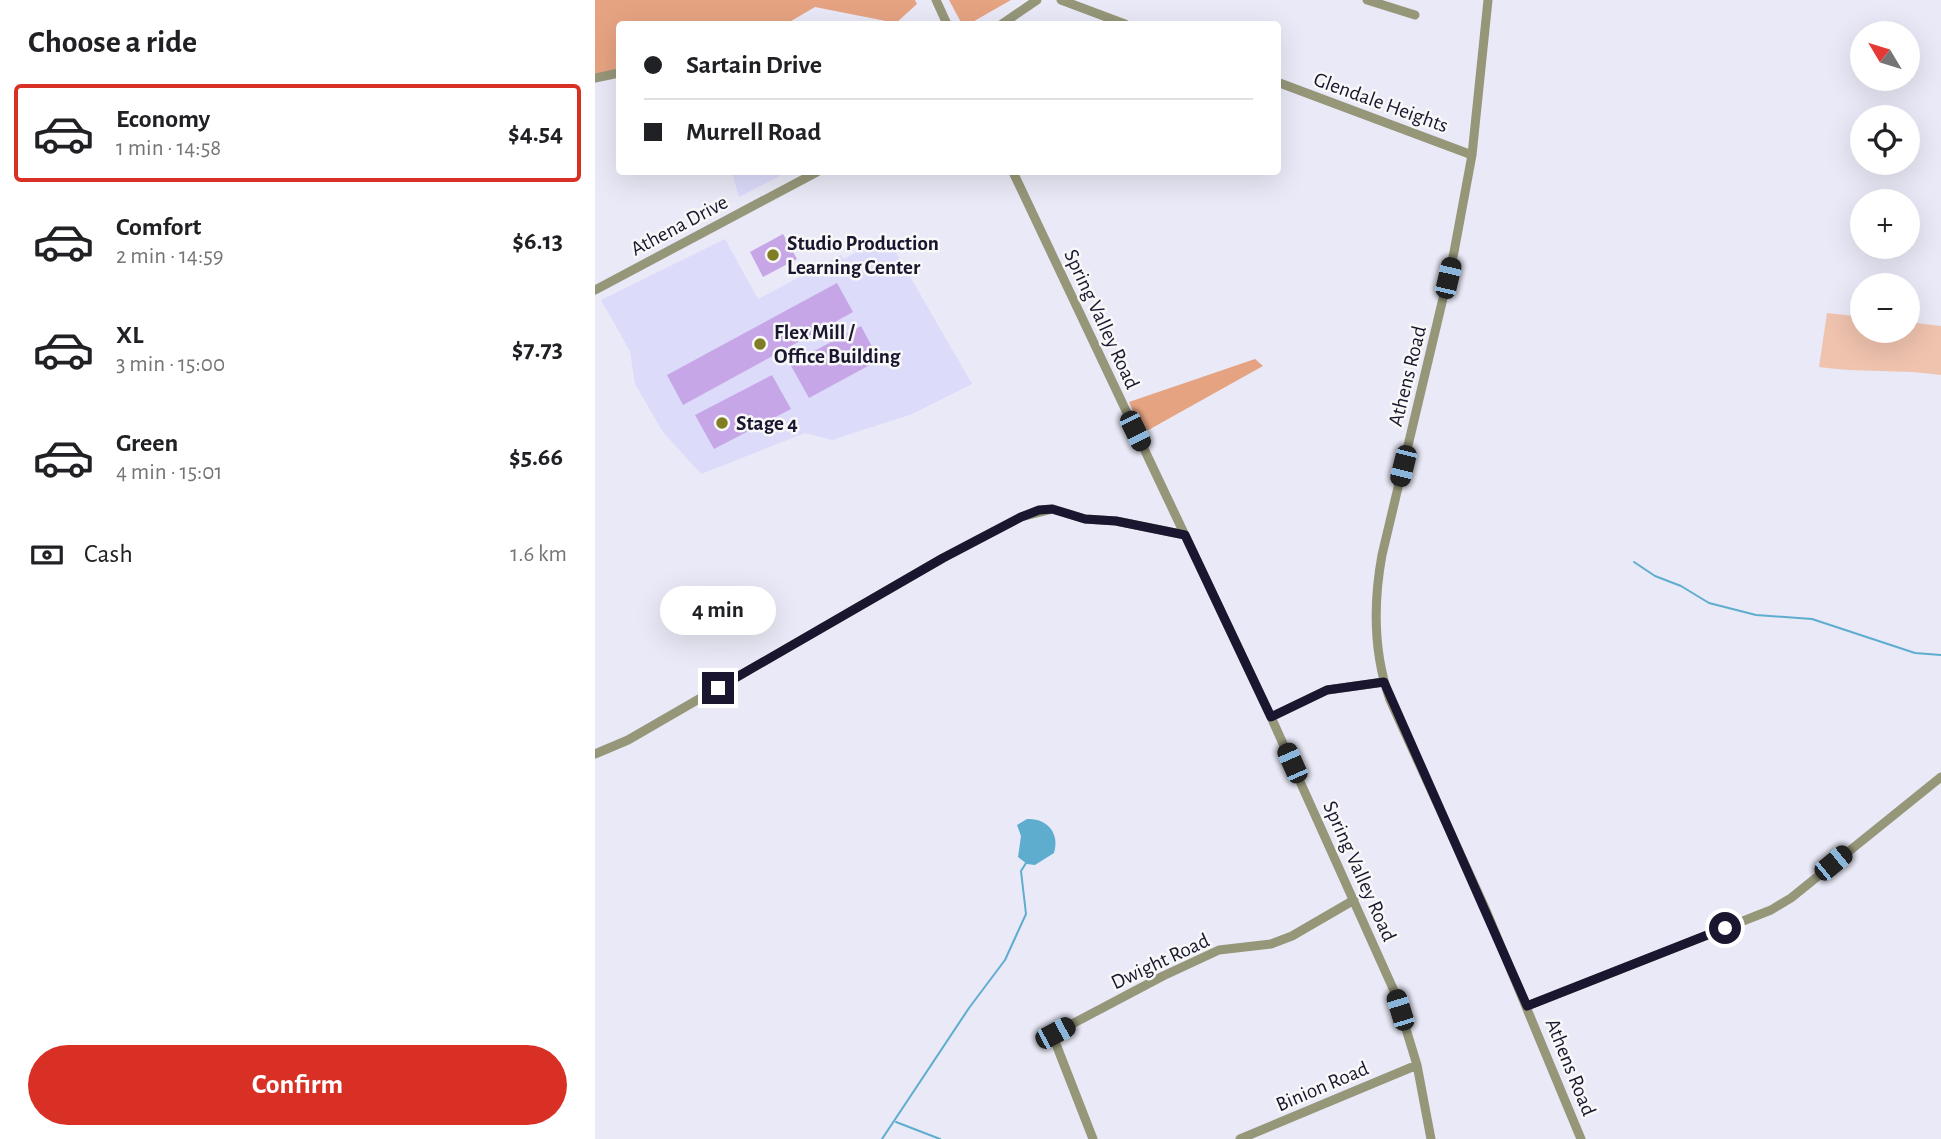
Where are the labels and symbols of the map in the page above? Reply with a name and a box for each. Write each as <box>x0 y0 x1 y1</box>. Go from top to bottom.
north arrow <box>1850 21 1920 91</box>
street label: Glendale Heights <box>1311 68 1451 137</box>
street label: Athena Drive <box>627 191 731 260</box>
place label: Studio Production Learning Center <box>787 233 939 278</box>
street label: Spring Valley Road <box>1060 246 1143 392</box>
marker: Studio Production Learning Center <box>765 247 781 263</box>
car <box>1434 255 1463 301</box>
place label: Flex Mill / Office Building <box>774 322 901 367</box>
street label: Athens Road <box>1385 324 1430 429</box>
marker: Flex Mill / Office Building <box>752 336 768 352</box>
car <box>1117 408 1154 454</box>
place label: Stage 4 <box>736 413 798 434</box>
marker: Stage 4 <box>714 415 730 431</box>
car <box>1388 443 1419 489</box>
callout: 4 min <box>660 586 776 636</box>
route end <box>702 672 734 704</box>
car <box>1274 740 1311 786</box>
street label: Spring Valley Road <box>1319 798 1400 945</box>
car <box>1811 842 1856 884</box>
route start <box>1709 912 1741 944</box>
street label: Dwight Road <box>1108 930 1213 993</box>
car <box>1384 987 1417 1033</box>
car <box>1032 1014 1079 1052</box>
street label: Athens Road <box>1542 1016 1600 1119</box>
street label: Binion Road <box>1273 1058 1372 1115</box>

